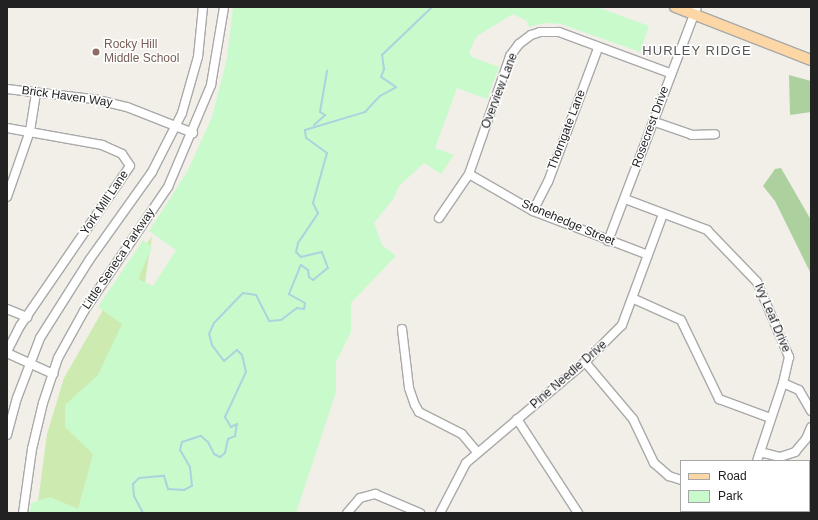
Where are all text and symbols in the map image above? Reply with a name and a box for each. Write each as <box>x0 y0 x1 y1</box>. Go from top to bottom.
place label: Rocky Hill Middle School <box>104 38 179 66</box>
district label: HURLEY RIDGE <box>642 43 752 59</box>
marker: Rocky Hill Middle School <box>91 47 101 57</box>
street label: Overview Lane <box>479 51 521 131</box>
street label: Brick Haven Way <box>21 83 113 111</box>
street label: Rosecrest Drive <box>630 84 672 170</box>
street label: Thorngate Lane <box>545 88 589 172</box>
street label: York Mill Lane <box>78 168 132 238</box>
street label: Stonehedge Street <box>519 197 617 249</box>
street label: Little Seneca Parkway <box>80 206 158 312</box>
street label: Ivy Leaf Drive <box>751 281 793 355</box>
street label: Pine Needle Drive <box>528 338 610 412</box>
legend <box>680 460 810 512</box>
text: Road <box>718 469 747 483</box>
text: Park <box>718 489 743 503</box>

